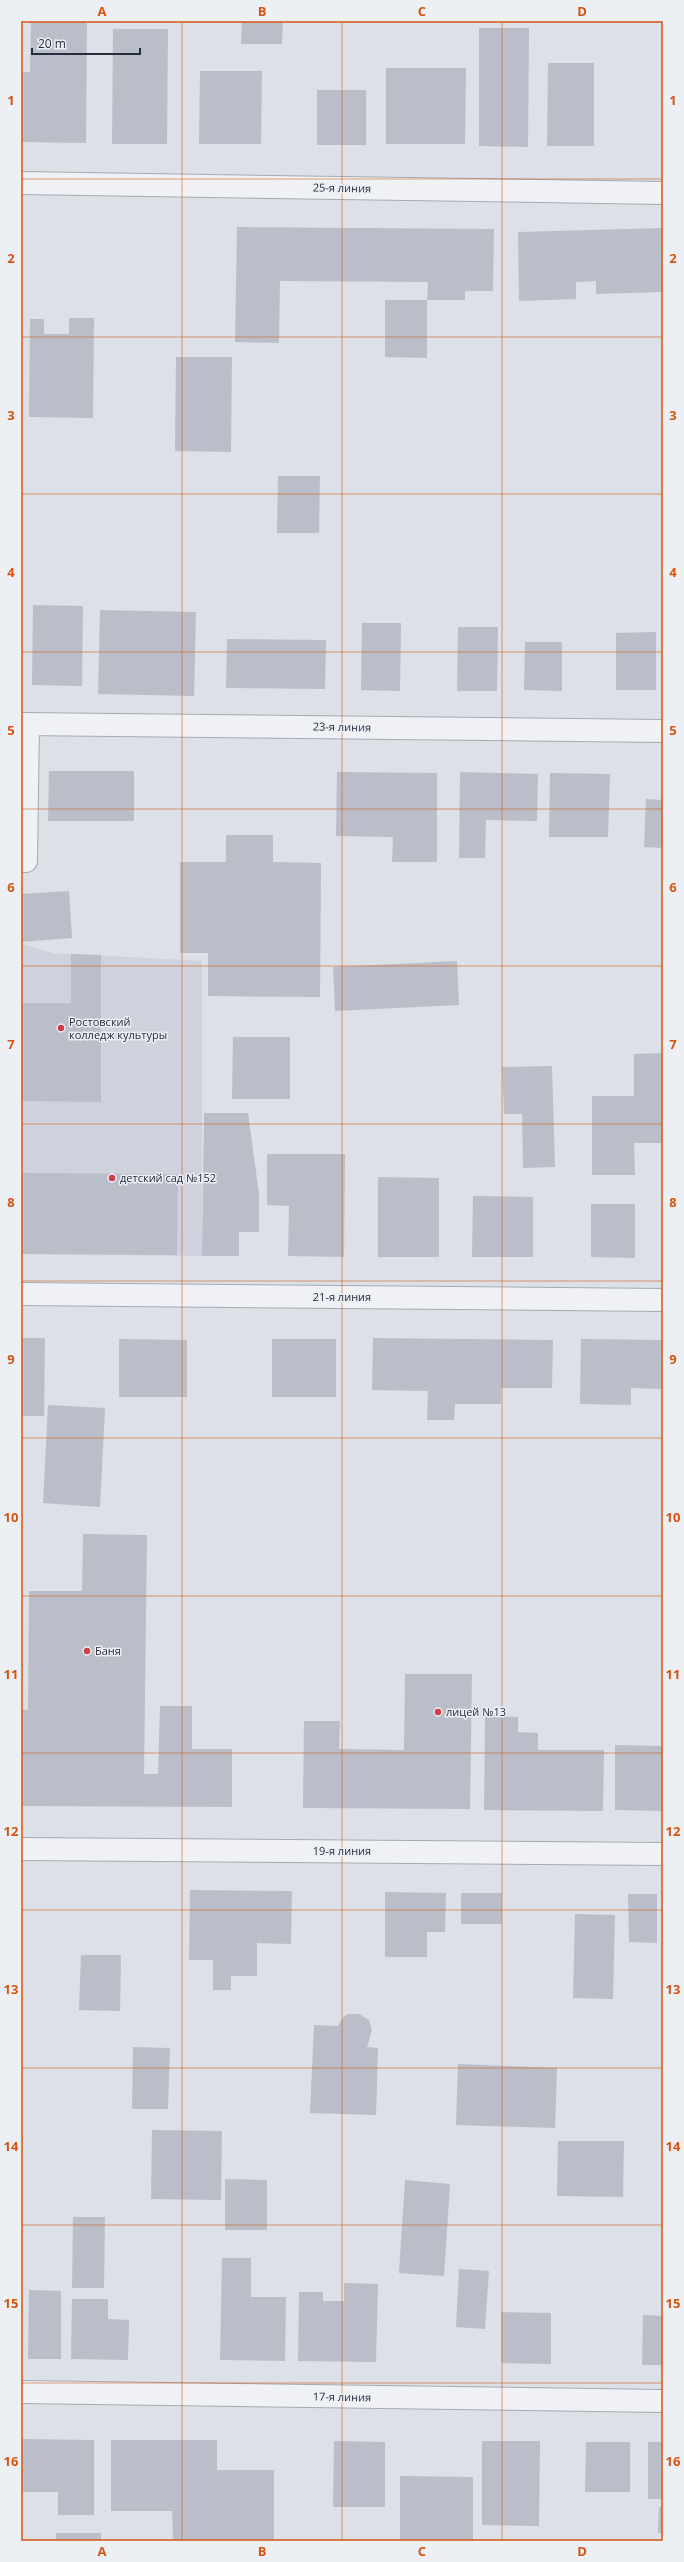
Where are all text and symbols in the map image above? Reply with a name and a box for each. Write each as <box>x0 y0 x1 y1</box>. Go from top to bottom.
text: A <box>98 2 107 20</box>
text: B <box>258 2 267 20</box>
text: C <box>418 2 426 20</box>
text: D <box>577 2 587 20</box>
scale bar <box>32 30 140 56</box>
text: 20 m <box>38 35 66 52</box>
text: 1 <box>7 91 15 109</box>
text: 1 <box>669 91 677 109</box>
street label: 25-я линия <box>313 179 371 196</box>
text: 2 <box>7 249 15 267</box>
text: 2 <box>669 249 677 267</box>
text: 3 <box>7 406 15 424</box>
text: 3 <box>669 406 677 424</box>
text: 4 <box>7 563 15 581</box>
text: 4 <box>669 563 677 581</box>
street label: 23-я линия <box>313 718 371 735</box>
text: 5 <box>7 721 15 739</box>
text: 5 <box>669 721 677 739</box>
text: 6 <box>7 878 15 896</box>
text: 6 <box>669 878 677 896</box>
place label: Ростовский колледж культуры <box>69 1014 167 1042</box>
marker: Ростовский колледж культуры <box>56 1023 66 1033</box>
text: 7 <box>7 1035 15 1053</box>
text: 7 <box>669 1035 677 1053</box>
place label: детский сад №152 <box>120 1170 216 1185</box>
marker: детский сад №152 <box>107 1173 117 1183</box>
text: 8 <box>7 1193 15 1211</box>
text: 8 <box>669 1193 677 1211</box>
street label: 21-я линия <box>313 1289 371 1304</box>
text: 9 <box>7 1350 15 1368</box>
text: 9 <box>669 1350 677 1368</box>
text: 10 <box>4 1508 18 1526</box>
text: 10 <box>666 1508 680 1526</box>
place label: Баня <box>95 1643 121 1658</box>
marker: Баня <box>82 1646 92 1656</box>
text: 11 <box>4 1665 18 1683</box>
text: 11 <box>666 1665 680 1683</box>
place label: лицей №13 <box>446 1704 506 1719</box>
marker: лицей №13 <box>433 1707 443 1717</box>
text: 12 <box>4 1822 19 1840</box>
text: 12 <box>666 1822 681 1840</box>
street label: 19-я линия <box>313 1843 371 1858</box>
text: 13 <box>4 1980 18 1998</box>
text: 13 <box>666 1980 680 1998</box>
text: 14 <box>4 2137 19 2155</box>
text: 14 <box>666 2137 681 2155</box>
text: 15 <box>4 2294 18 2312</box>
text: 15 <box>666 2294 680 2312</box>
street label: 17-я линия <box>313 2388 371 2405</box>
text: 16 <box>4 2452 19 2470</box>
text: 16 <box>666 2452 681 2470</box>
text: A <box>98 2542 107 2560</box>
text: B <box>258 2542 267 2560</box>
text: C <box>418 2542 426 2560</box>
text: D <box>577 2542 587 2560</box>

